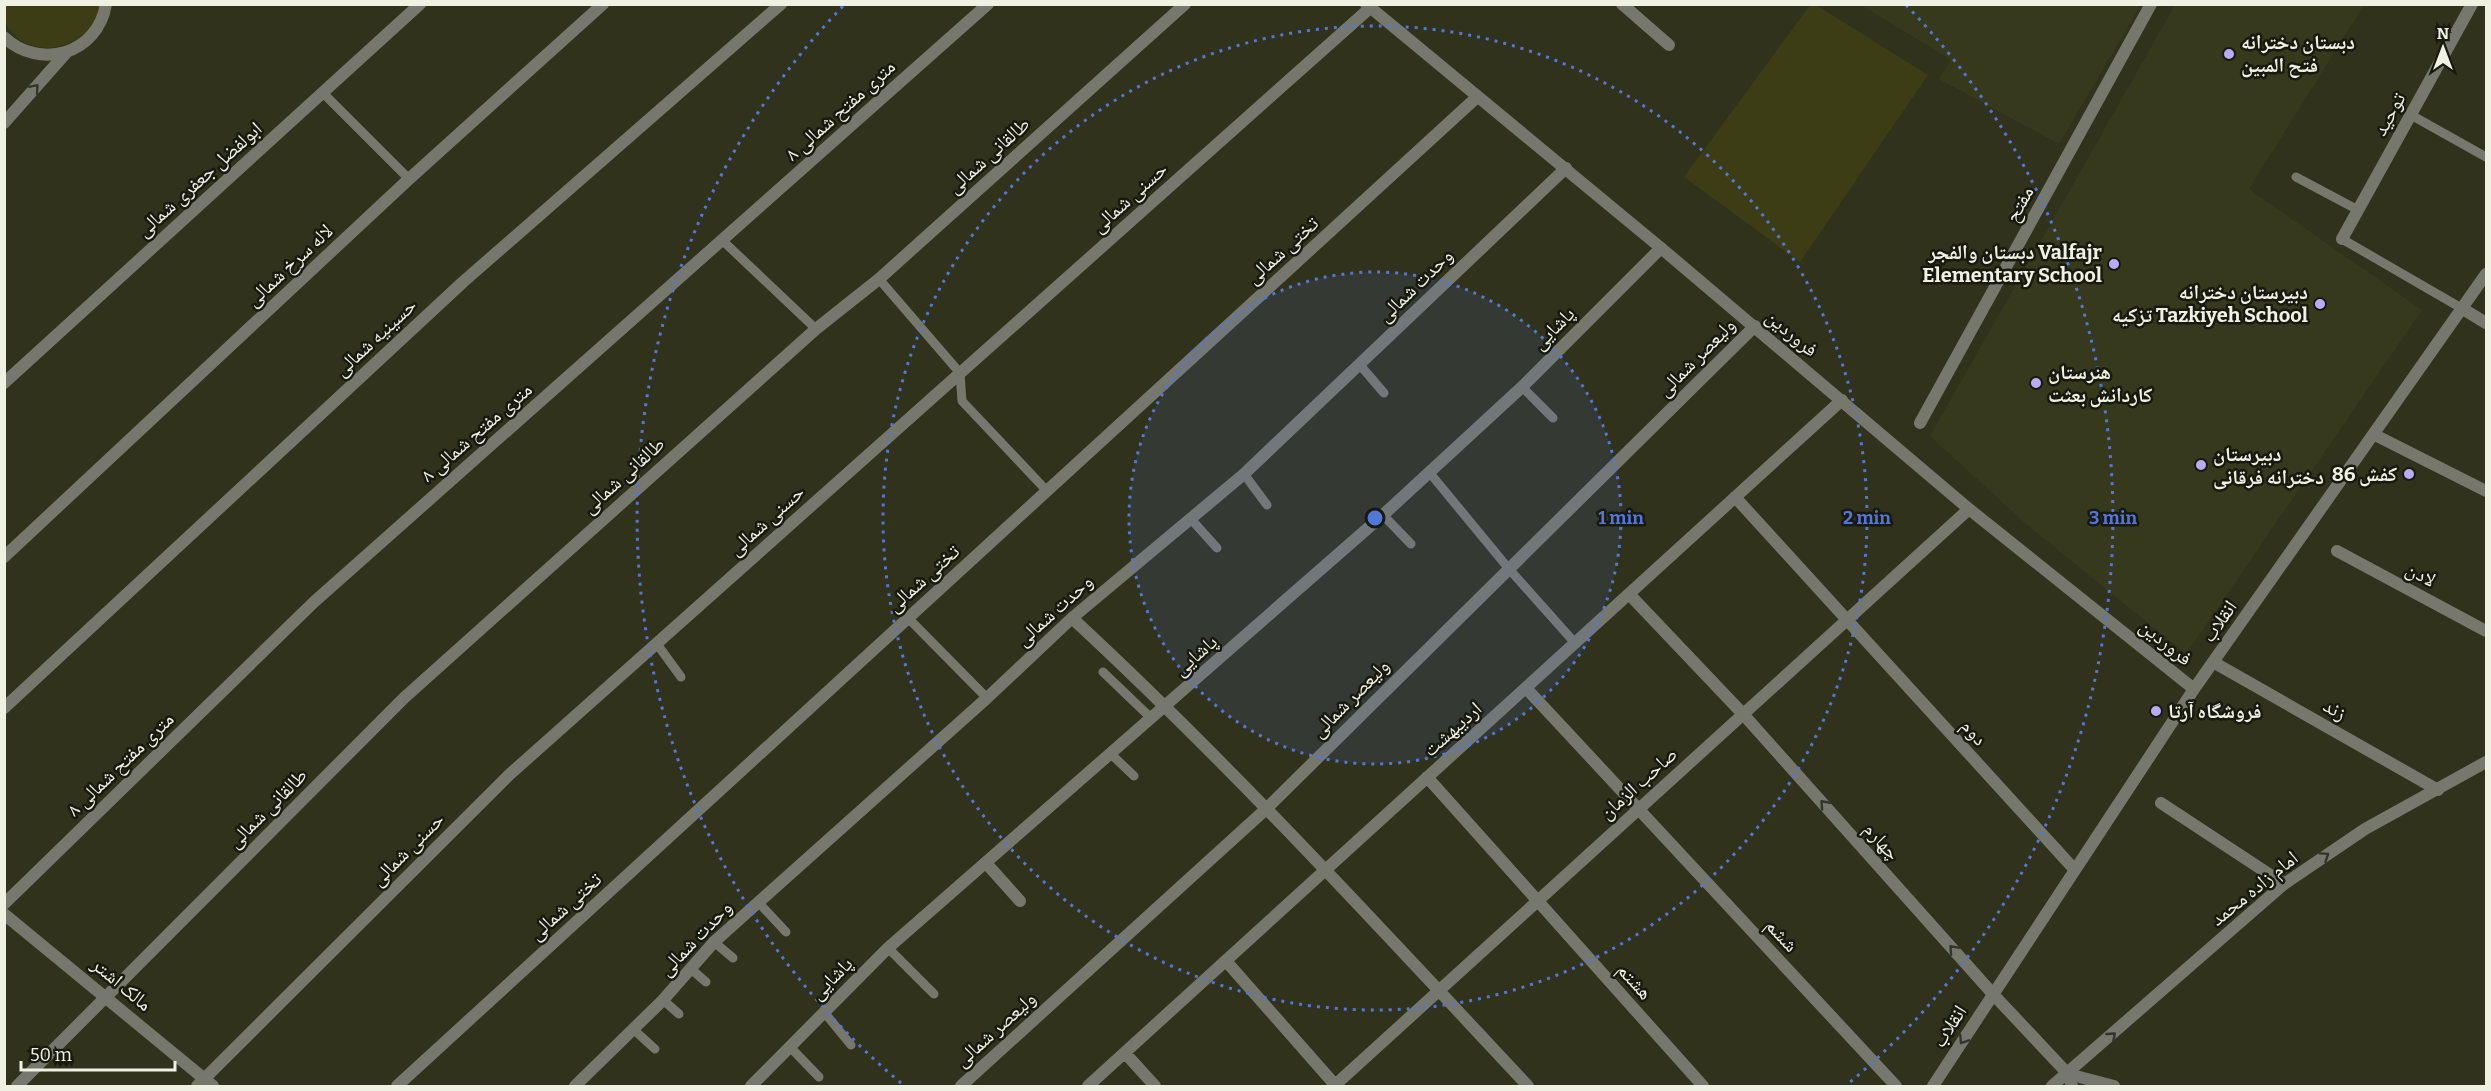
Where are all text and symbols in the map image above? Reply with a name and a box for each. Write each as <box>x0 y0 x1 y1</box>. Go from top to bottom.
north arrow <box>2413 18 2473 78</box>
text: N <box>2437 24 2449 43</box>
place label: دبستان دخترانه فتح المبین <box>2241 30 2355 78</box>
marker: دبستان دخترانه فتح المبین <box>2222 47 2236 61</box>
street label: ۸ متری مفتح شمالی <box>780 54 901 166</box>
one-way arrow <box>28 85 39 95</box>
street label: توحید <box>2367 88 2411 140</box>
street label: طالقانی شمالی <box>942 112 1034 198</box>
street label: ابولفضل جعفری شمالی <box>131 116 267 242</box>
street label: حسنی شمالی <box>1086 156 1172 237</box>
street label: مفتح <box>1999 182 2039 227</box>
street label: تختی شمالی <box>1241 211 1323 289</box>
street label: لاله سرخ شمالی <box>241 219 338 312</box>
place label: دبستان والفجر Valfajr Elementary School <box>1922 240 2103 287</box>
street label: وحدت شمالی <box>1372 243 1458 327</box>
marker: دبستان والفجر Valfajr Elementary School <box>2107 257 2121 271</box>
place label: دبیرستان دخترانه تزكيه Tazkiyeh School <box>2112 280 2308 327</box>
street label: حسینیه شمالی <box>329 293 421 381</box>
marker: دبیرستان دخترانه تزكيه Tazkiyeh School <box>2313 297 2327 311</box>
street label: پاشایی <box>1527 302 1580 355</box>
street label: فروردین <box>1761 304 1823 362</box>
street label: ولیعصر شمالی <box>1652 313 1740 401</box>
place label: هنرستان کاردانش بعثت <box>2048 360 2153 408</box>
marker: هنرستان کاردانش بعثت <box>2029 376 2043 390</box>
street label: ۸ متری مفتح شمالی <box>415 377 537 488</box>
street label: طالقانی شمالی <box>577 432 669 518</box>
place label: دبیرستان دخترانه فرقانی <box>2213 442 2324 490</box>
marker: دبیرستان دخترانه فرقانی <box>2194 458 2208 472</box>
place label: کفش 86 <box>2332 462 2397 487</box>
marker: کفش 86 <box>2402 467 2416 481</box>
street label: حسنی شمالی <box>723 479 809 560</box>
text: 1 min <box>1598 507 1644 529</box>
text: 2 min <box>1843 507 1891 529</box>
text: 3 min <box>2089 507 2137 529</box>
centre of rings <box>1365 508 1385 528</box>
street label: تختی شمالی <box>882 539 964 617</box>
street label: لادن <box>2402 556 2440 592</box>
street label: وحدت شمالی <box>1010 569 1098 651</box>
street label: انقلاب <box>2196 595 2242 647</box>
street label: فروردین <box>2135 614 2197 670</box>
street label: پاشایی <box>1168 629 1222 681</box>
street label: ولیعصر شمالی <box>1306 654 1394 742</box>
street label: زند <box>2319 693 2351 725</box>
street label: اردیبهشت <box>1418 696 1486 762</box>
place label: فروشگاه آرتا <box>2168 699 2261 723</box>
marker: فروشگاه آرتا <box>2149 704 2163 718</box>
street label: ۸ متری مفتح شمالی <box>61 707 179 822</box>
street label: دوم <box>1954 714 1992 752</box>
street label: صاحب الزمان <box>1594 742 1682 824</box>
street label: طالقانی شمالی <box>222 763 312 853</box>
one-way arrow <box>1820 800 1831 811</box>
street label: حسنی شمالی <box>365 807 449 891</box>
street label: چهارم <box>1857 817 1905 867</box>
street label: امام زاده محمد <box>2205 845 2304 932</box>
one-way arrow <box>2318 852 2329 863</box>
street label: تختی شمالی <box>524 867 606 945</box>
street label: وحدت شمالی <box>653 895 737 981</box>
street label: ششم <box>1759 913 1803 958</box>
one-way arrow <box>1949 946 1960 956</box>
street label: مالک اشتر <box>86 951 157 1016</box>
street label: پاشایی <box>805 952 858 1005</box>
street label: هشتم <box>1611 958 1658 1006</box>
street label: ولیعصر شمالی <box>949 986 1041 1072</box>
street label: انقلاب <box>1927 1000 1971 1052</box>
one-way arrow <box>2105 1032 2116 1043</box>
scale bar <box>21 1034 176 1072</box>
one-way arrow <box>1958 1034 1970 1044</box>
text: 50 m <box>30 1044 72 1066</box>

